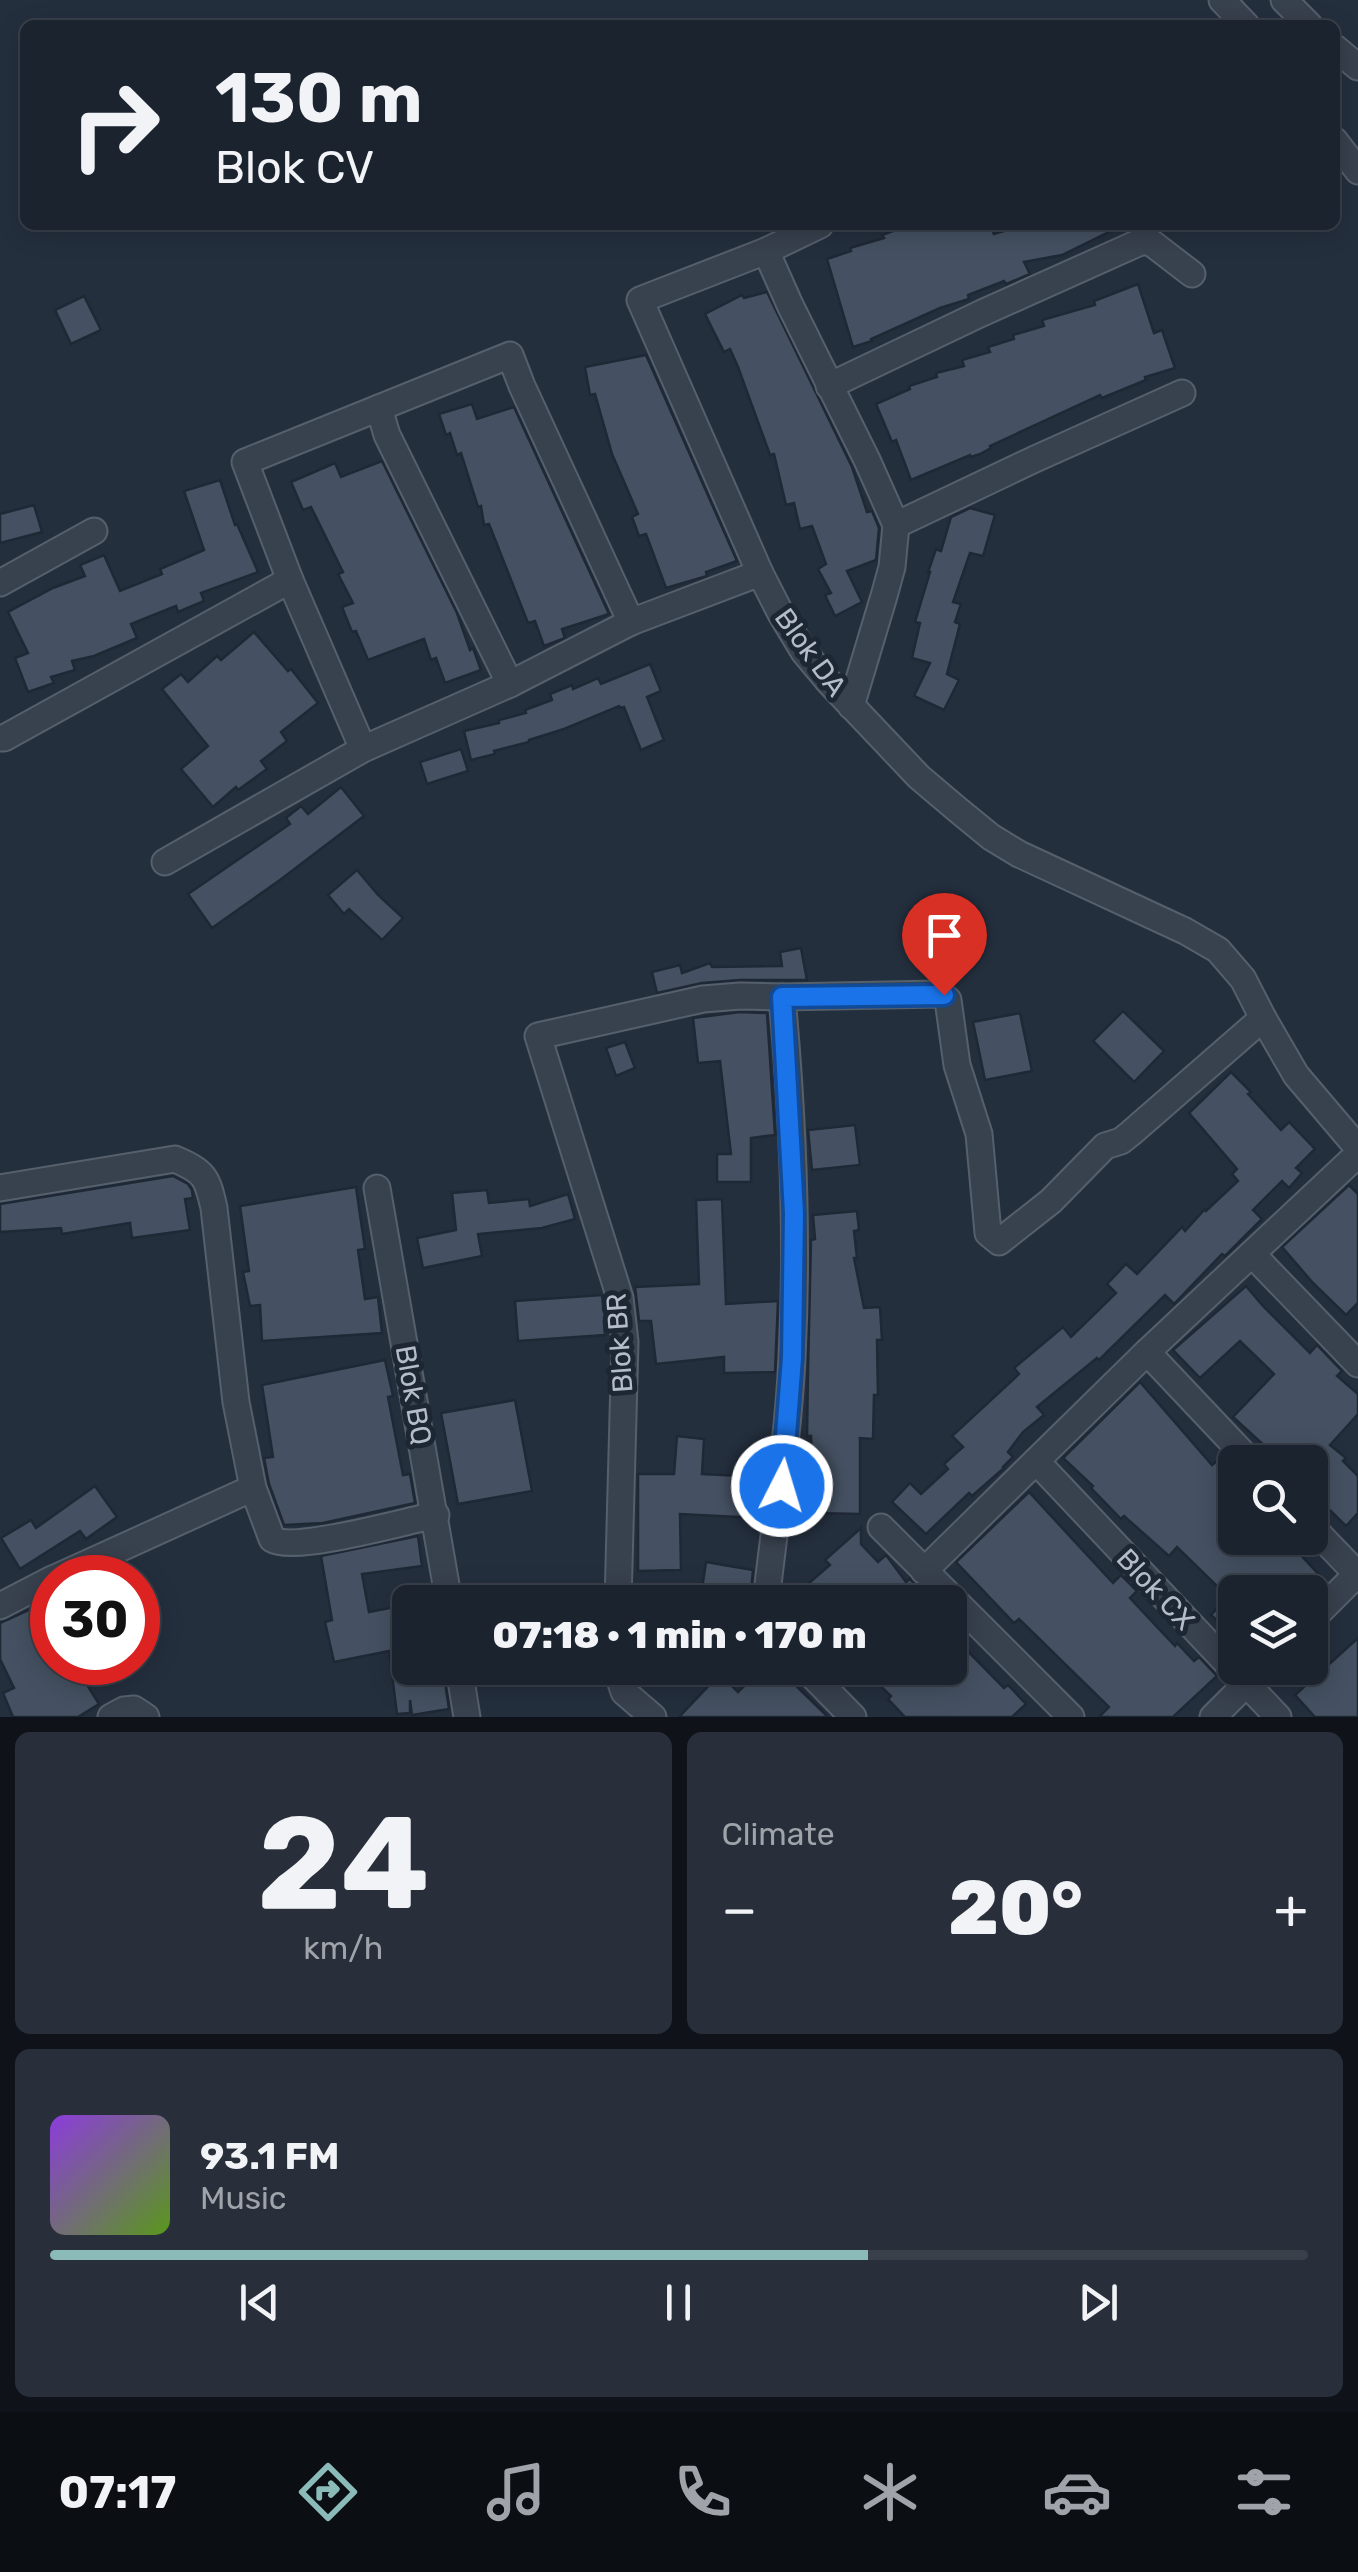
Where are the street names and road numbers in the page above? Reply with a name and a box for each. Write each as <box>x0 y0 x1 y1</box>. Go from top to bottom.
street label: Blok DA <box>768 602 854 703</box>
street label: Blok BR <box>600 1292 639 1394</box>
street label: Blok BQ <box>389 1343 438 1447</box>
street label: Blok CX <box>1110 1542 1202 1637</box>

